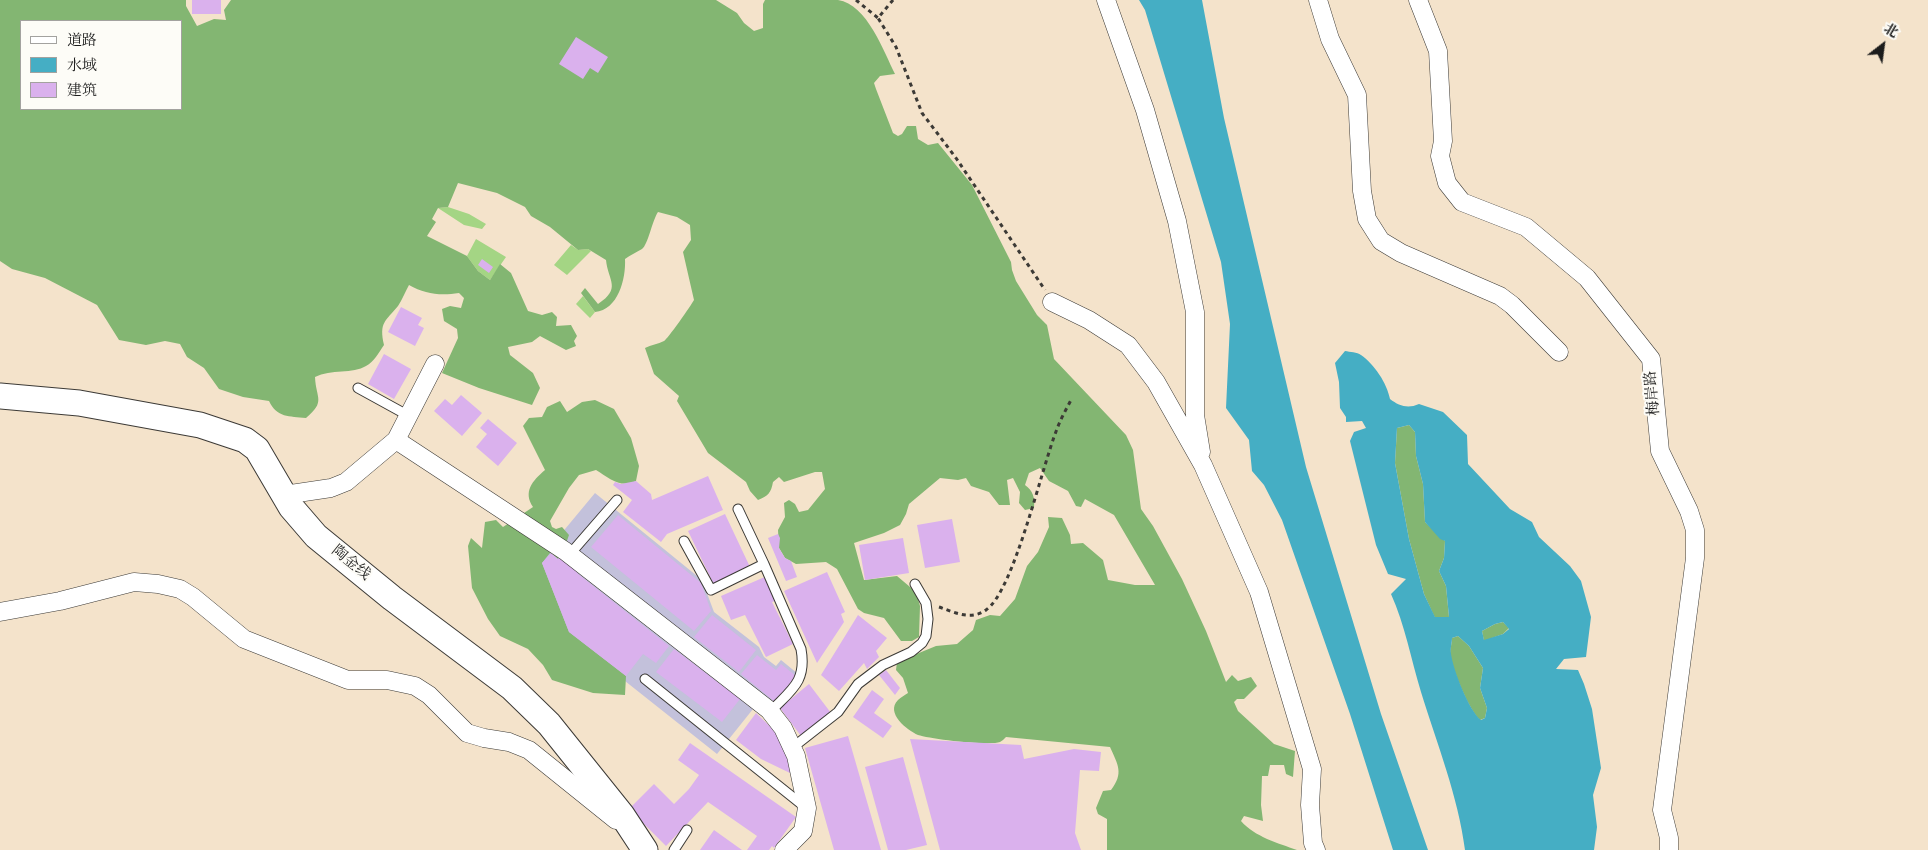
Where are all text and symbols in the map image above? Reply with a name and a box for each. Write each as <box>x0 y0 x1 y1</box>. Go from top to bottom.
legend <box>20 20 182 110</box>
north arrow <box>1858 20 1908 70</box>
text: 北 <box>1879 20 1902 44</box>
text: 道路 <box>67 31 97 52</box>
text: 水域 <box>67 56 97 77</box>
text: 建筑 <box>67 81 97 102</box>
street label: 梅岸路 <box>1643 370 1665 416</box>
street label: 陶金线 <box>327 543 373 585</box>

